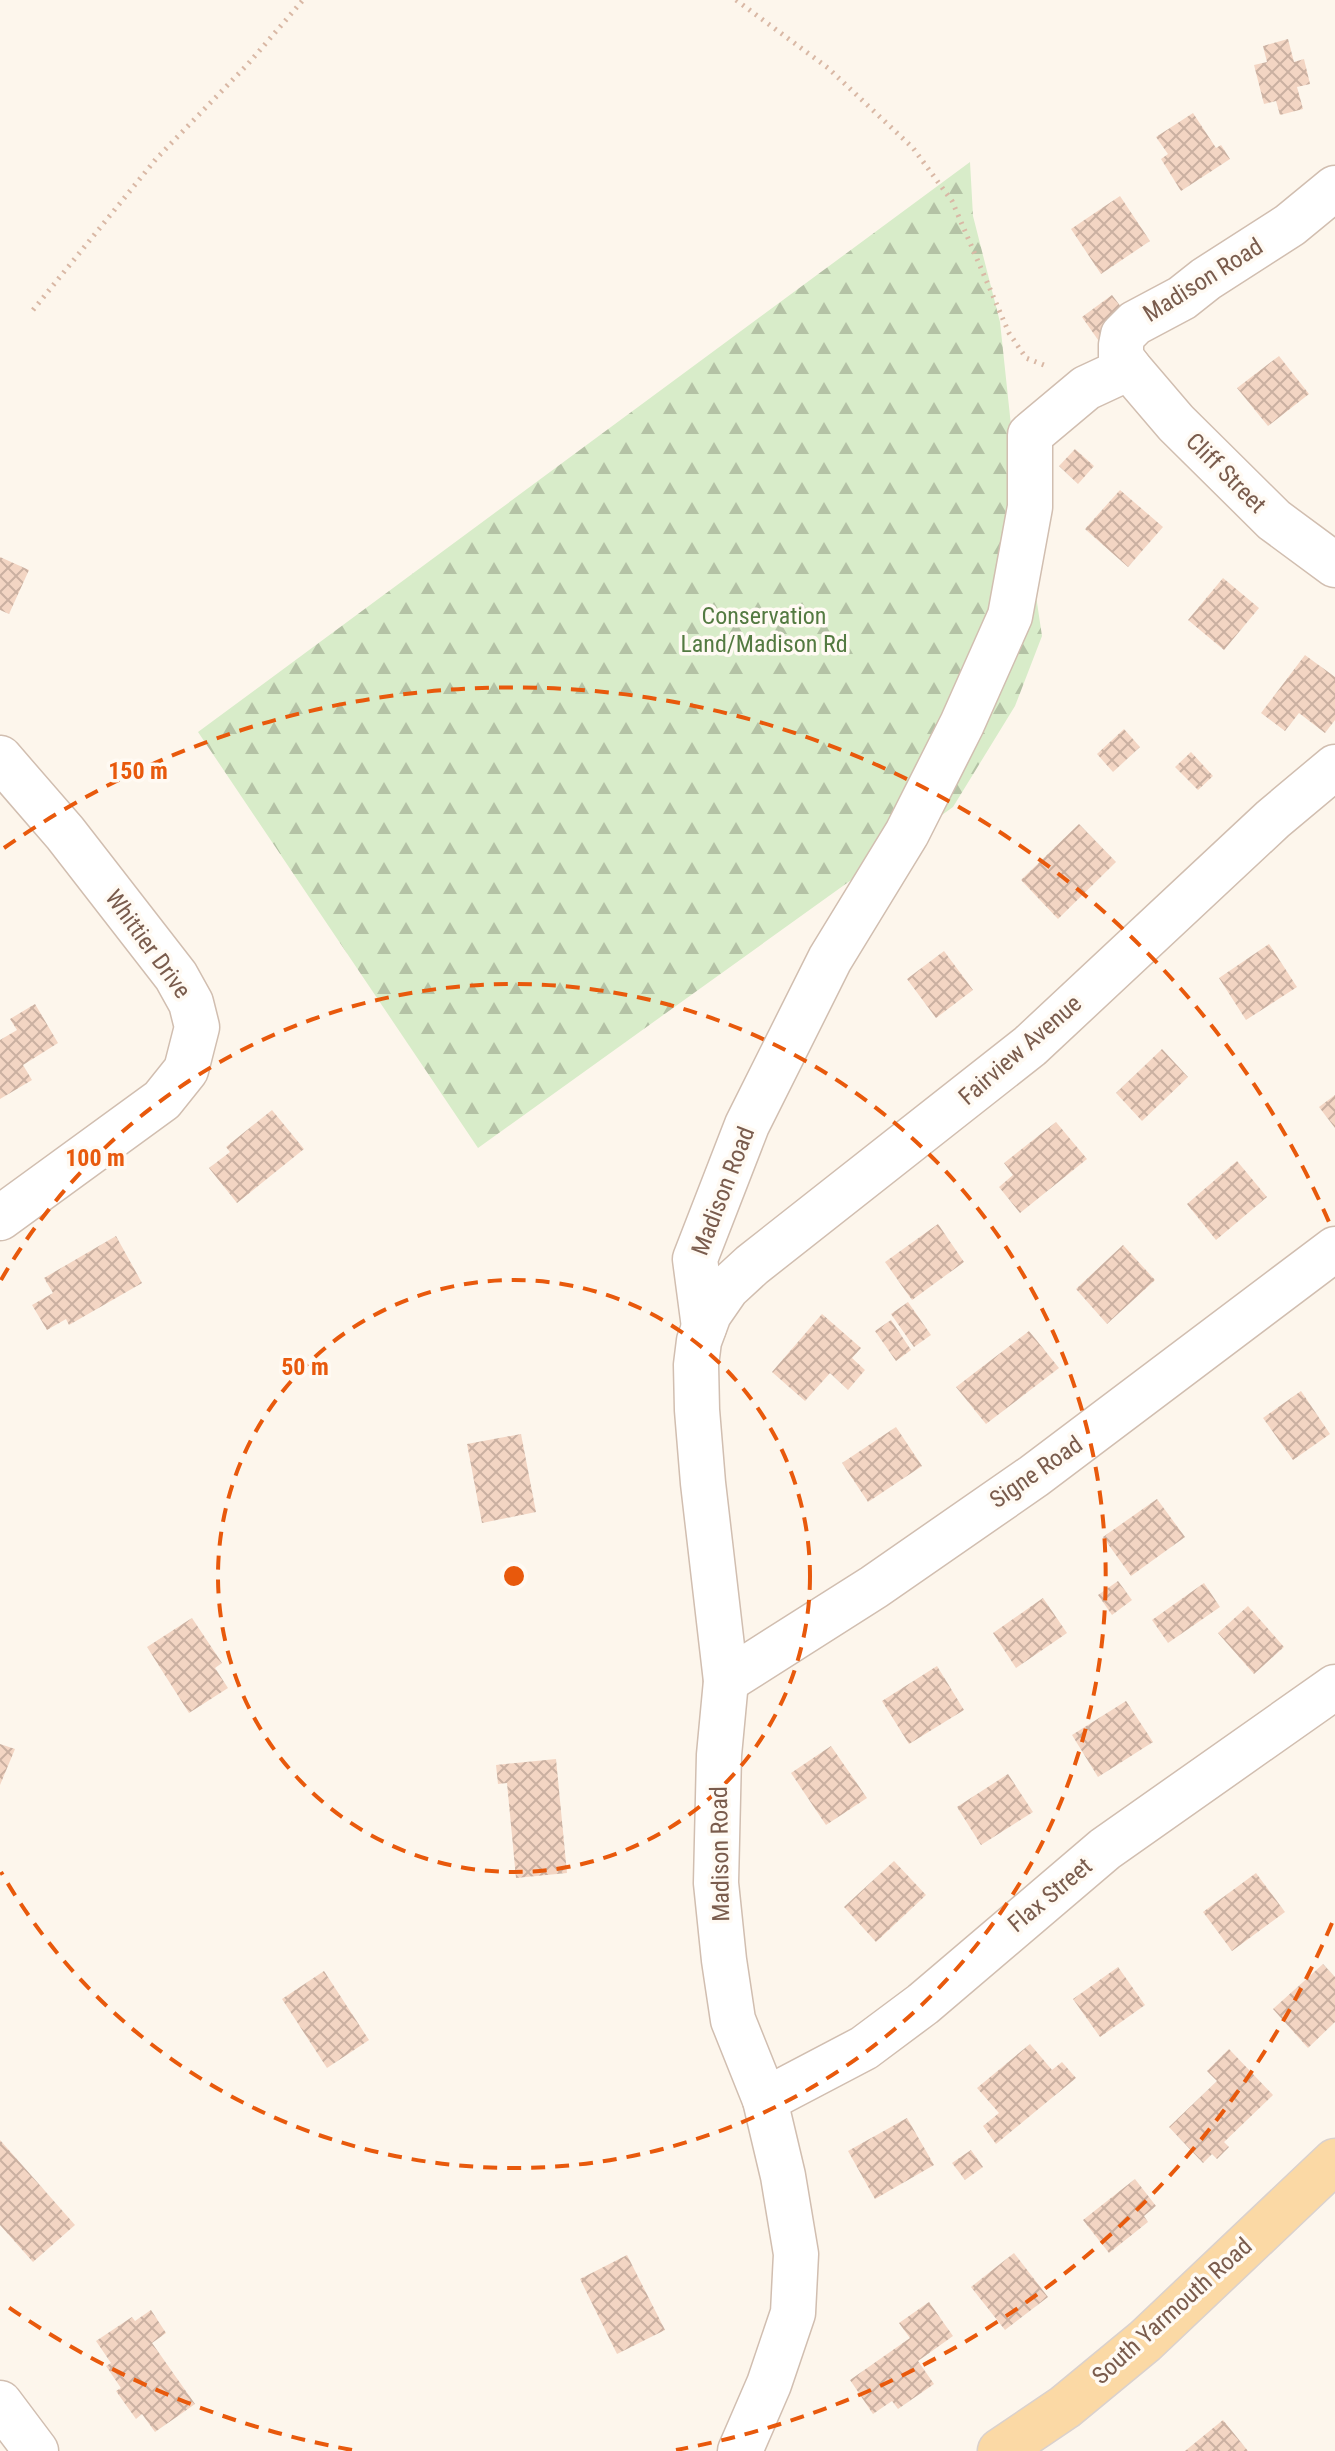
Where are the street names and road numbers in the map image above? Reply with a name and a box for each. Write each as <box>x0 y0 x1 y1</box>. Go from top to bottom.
street label: Madison Road <box>1138 232 1268 328</box>
street label: Cliff Street <box>1180 427 1272 519</box>
street label: Whittier Drive <box>99 884 197 1004</box>
street label: Fairview Avenue <box>953 989 1087 1111</box>
street label: Madison Road <box>686 1123 760 1259</box>
street label: Signe Road <box>984 1430 1088 1514</box>
street label: Madison Road <box>705 1786 735 1922</box>
street label: Flax Street <box>1002 1852 1098 1938</box>
street label: South Yarmouth Road <box>1086 2232 1258 2390</box>

